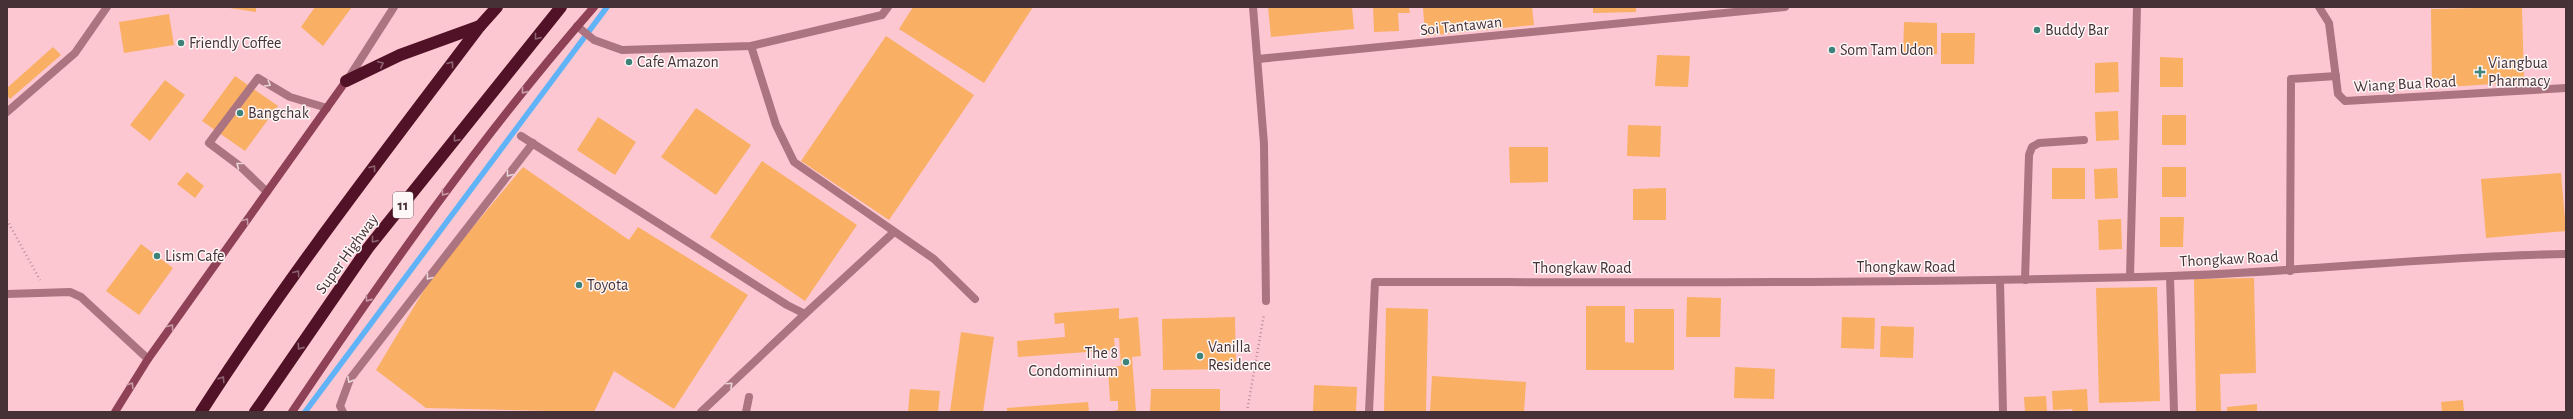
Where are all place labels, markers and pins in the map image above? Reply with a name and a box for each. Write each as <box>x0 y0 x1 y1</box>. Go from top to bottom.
place label: Buddy Bar <box>2045 22 2110 39</box>
marker: Buddy Bar <box>2032 25 2042 35</box>
place label: Friendly Coffee <box>189 35 281 52</box>
marker: Friendly Coffee <box>176 38 186 48</box>
place label: Som Tam Udon <box>1840 42 1934 58</box>
marker: Som Tam Udon <box>1827 45 1837 55</box>
place label: Cafe Amazon <box>637 54 719 70</box>
place label: Viangbua Pharmacy <box>2488 55 2550 90</box>
marker: Cafe Amazon <box>624 57 634 67</box>
marker: Viangbua Pharmacy <box>2475 67 2485 77</box>
place label: Bangchak <box>248 105 310 121</box>
marker: Bangchak <box>235 108 245 118</box>
place label: Lism Cafe <box>165 248 224 264</box>
marker: Lism Cafe <box>152 251 162 261</box>
place label: Toyota <box>587 277 628 294</box>
marker: Toyota <box>574 280 584 290</box>
place label: Vanilla Residence <box>1208 339 1271 373</box>
place label: The 8 Condominium <box>1028 345 1118 379</box>
marker: Vanilla Residence <box>1195 351 1205 361</box>
marker: The 8 Condominium <box>1121 357 1131 367</box>

